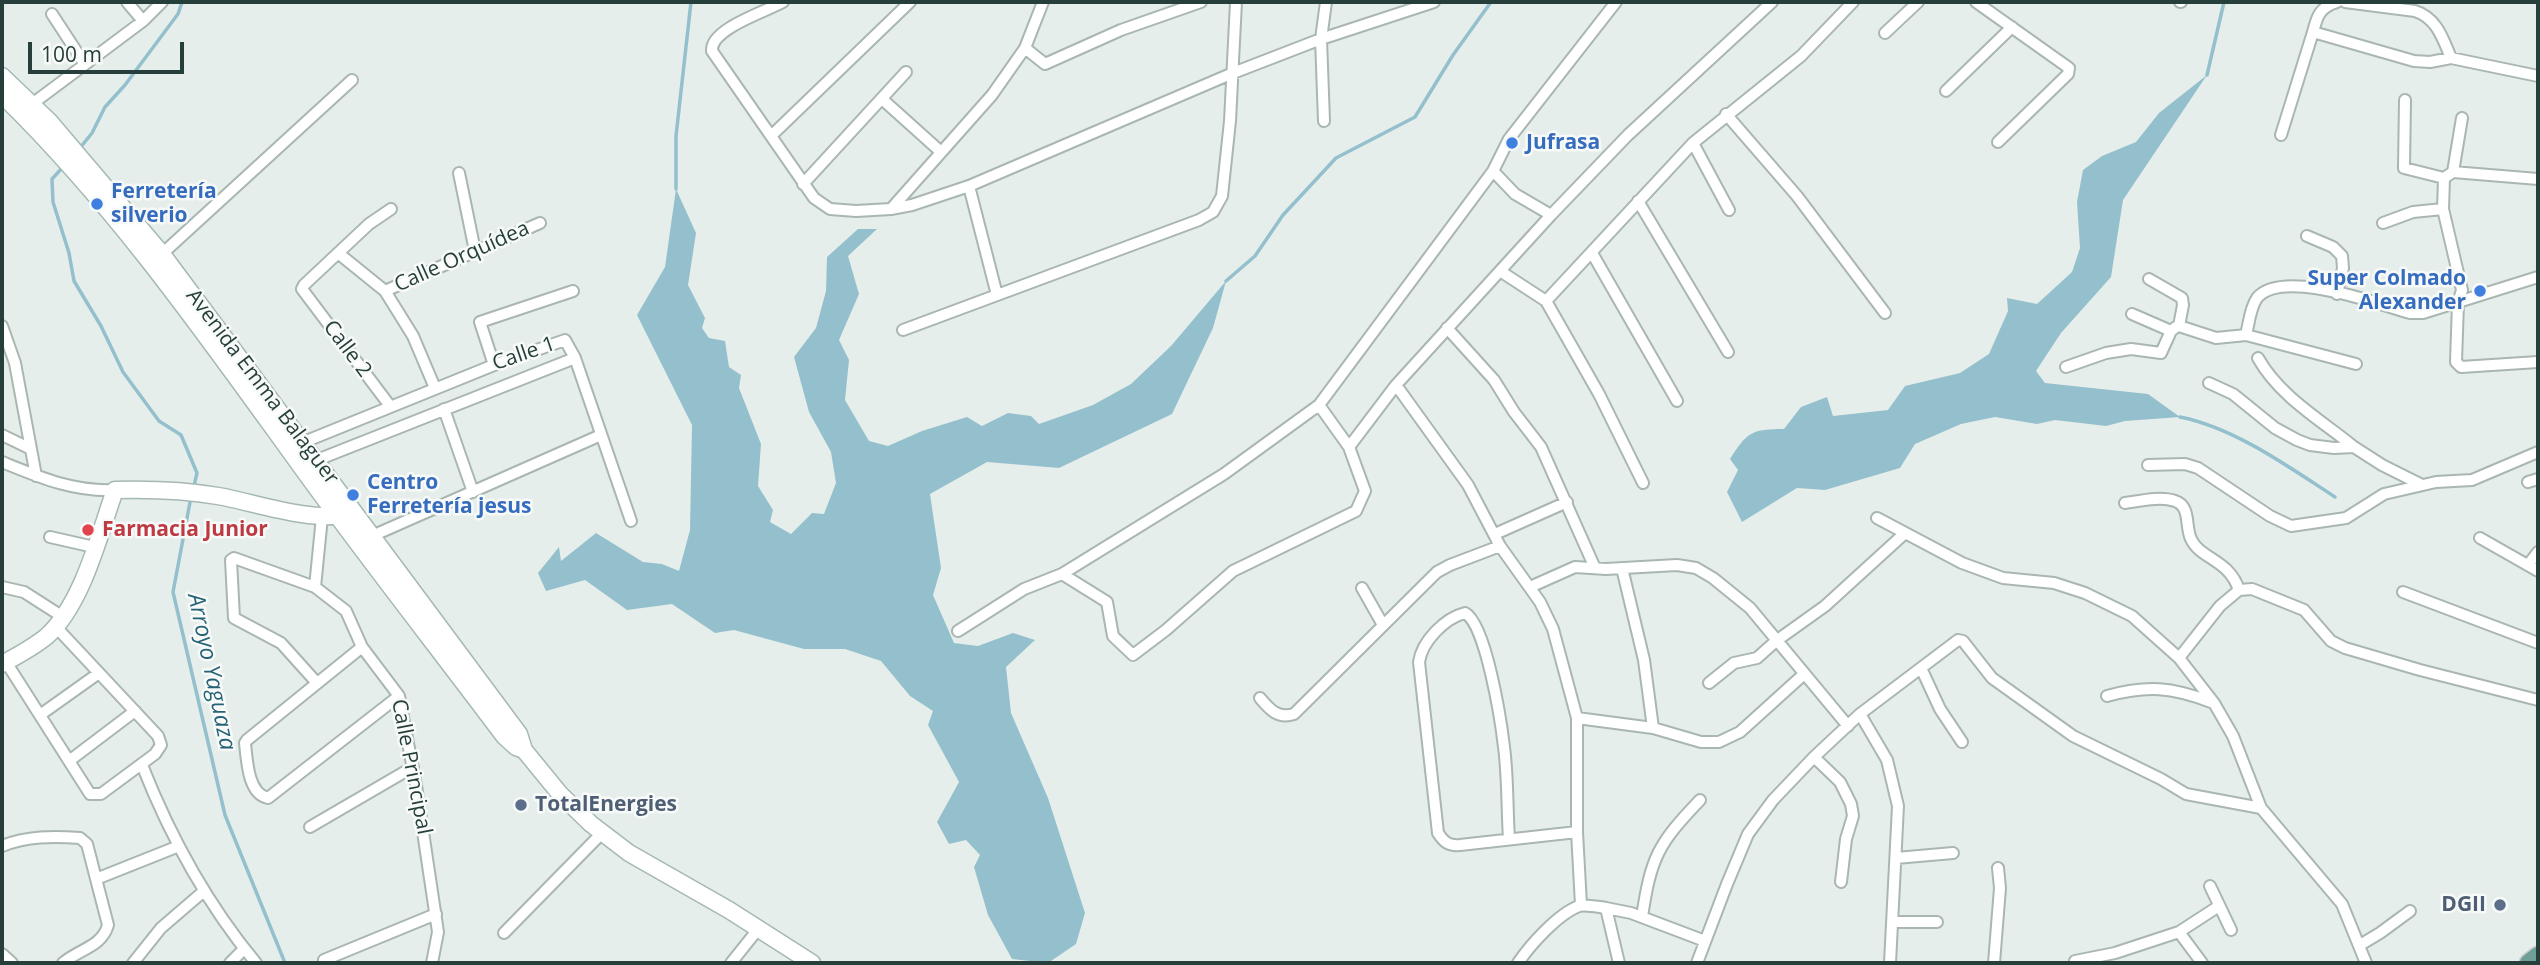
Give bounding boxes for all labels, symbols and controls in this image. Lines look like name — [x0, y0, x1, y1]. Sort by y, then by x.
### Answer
scale bar — [32, 28, 187, 72]
text: 100 m — [41, 40, 102, 68]
place label: Jufrasa — [1526, 130, 1600, 156]
marker: Jufrasa — [1504, 135, 1520, 151]
place label: Ferretería silverio — [111, 179, 217, 229]
marker: Ferretería silverio — [89, 196, 105, 212]
street label: Calle Orquídea — [391, 216, 533, 298]
place label: Super Colmado Alexander — [2308, 266, 2466, 316]
marker: Super Colmado Alexander — [2472, 283, 2488, 299]
street label: Avenida Emma Balaguer — [180, 284, 344, 490]
street label: Calle 2 — [317, 316, 377, 382]
street label: Calle 1 — [489, 332, 559, 376]
place label: Centro Ferretería jesus — [367, 470, 532, 520]
marker: Centro Ferretería jesus — [345, 487, 361, 503]
place label: Farmacia Junior — [102, 517, 268, 543]
marker: Farmacia Junior — [80, 522, 96, 538]
water label: Arroyo Yaguaza — [181, 591, 241, 753]
street label: Calle Principal — [386, 697, 436, 837]
place label: TotalEnergies — [535, 792, 677, 818]
marker: TotalEnergies — [513, 797, 529, 813]
place label: DGII — [2441, 892, 2486, 918]
marker: DGII — [2492, 897, 2508, 913]

